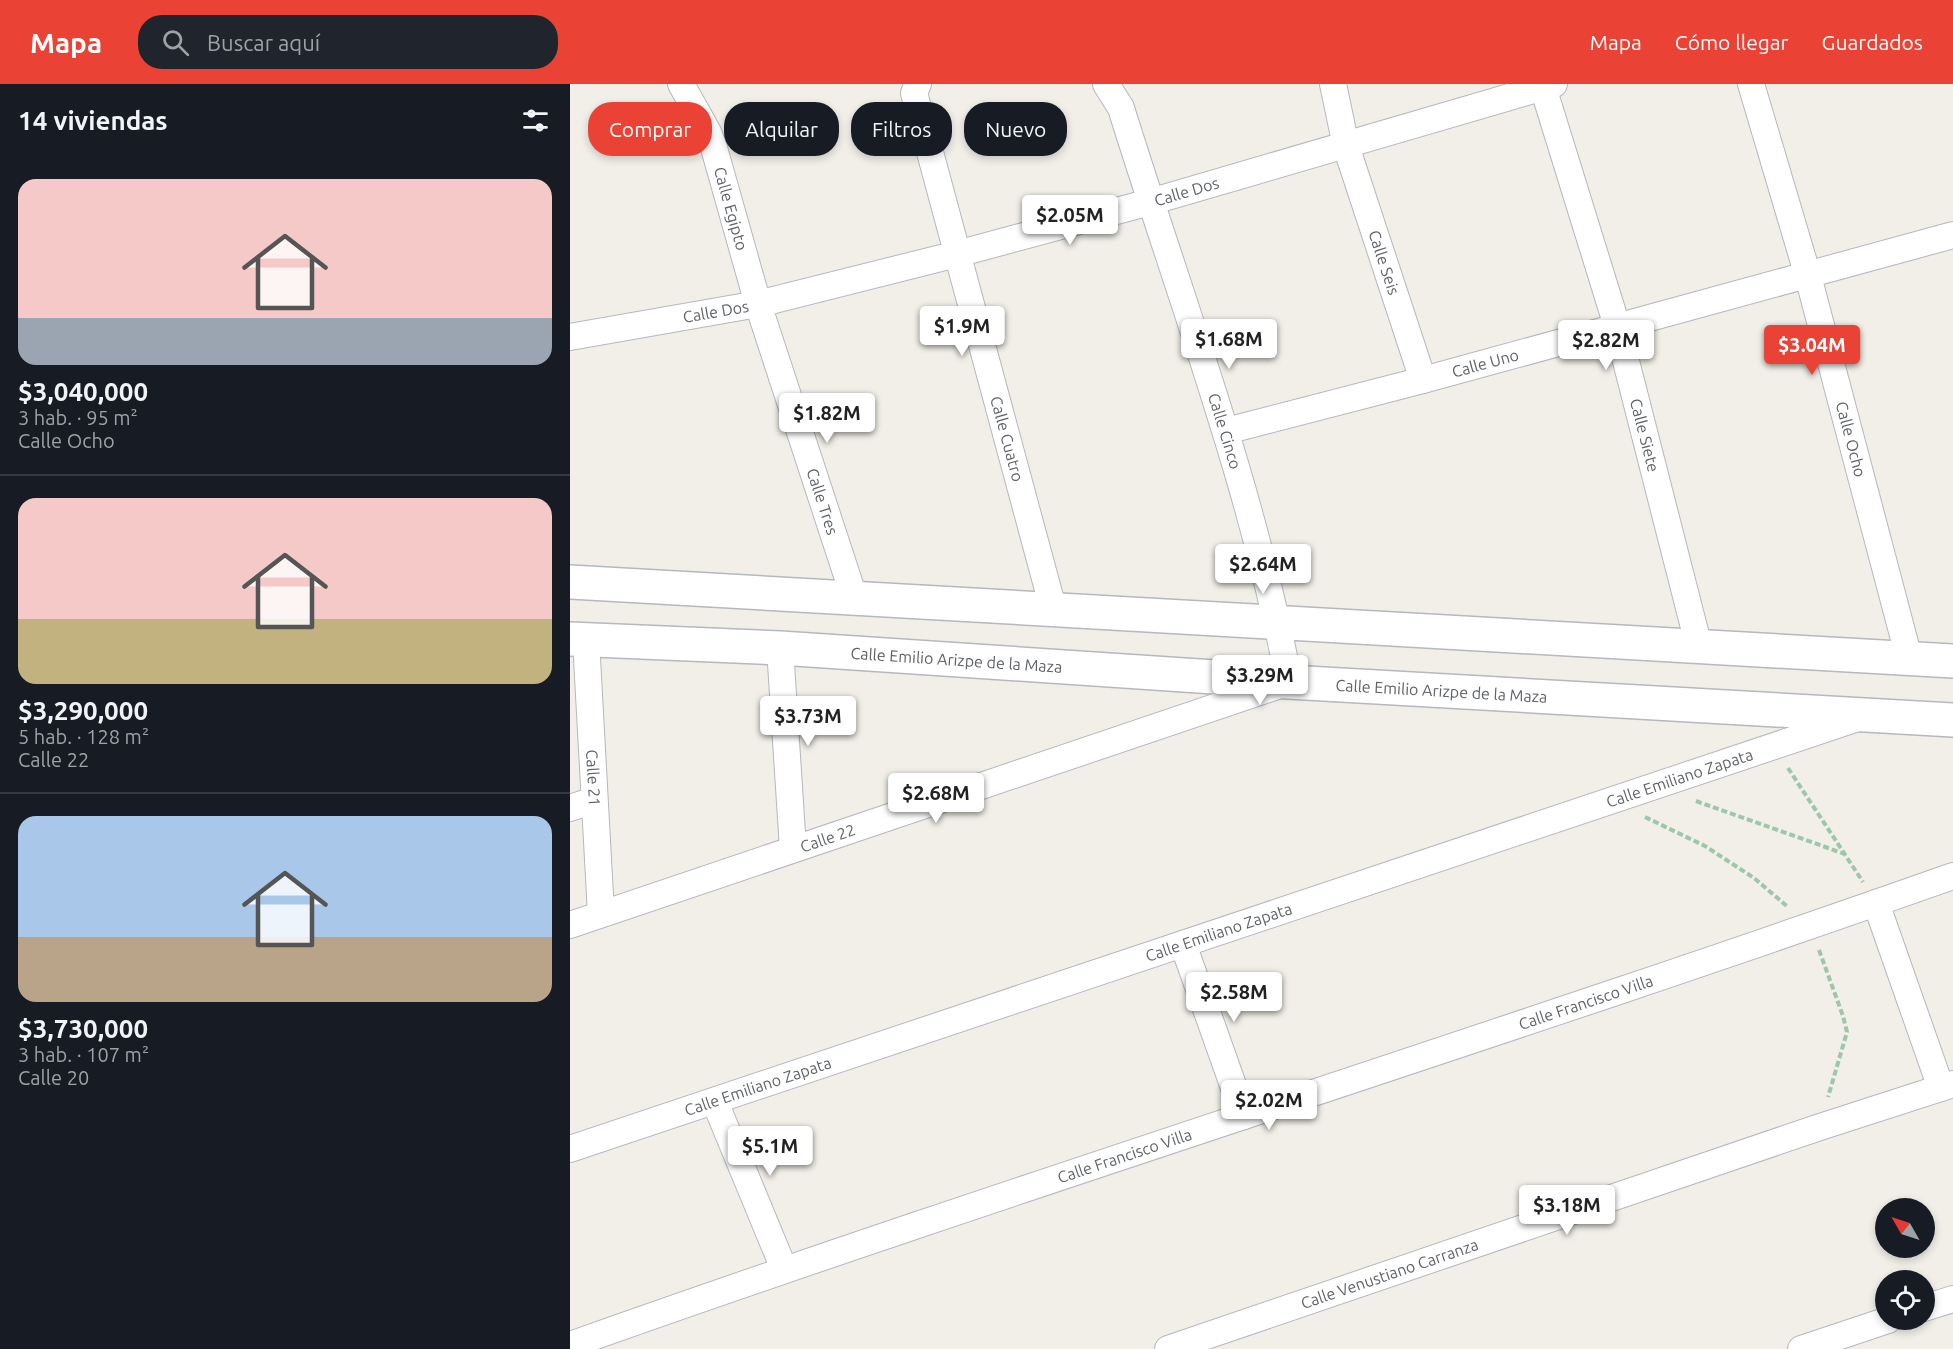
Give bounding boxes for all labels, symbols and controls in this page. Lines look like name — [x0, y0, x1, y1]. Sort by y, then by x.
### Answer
search box — [138, 15, 558, 69]
icon: search — [159, 26, 192, 59]
text: Mapa — [30, 27, 102, 58]
text: Buscar aquí — [207, 30, 320, 55]
text: Mapa — [1590, 30, 1642, 54]
text: Cómo llegar — [1675, 30, 1789, 54]
text: Guardados — [1822, 30, 1923, 54]
chip: Comprar — [588, 102, 712, 156]
chip: Alquilar — [724, 102, 839, 156]
chip: Filtros — [851, 102, 952, 156]
chip: Nuevo — [964, 102, 1067, 156]
icon: filters — [519, 104, 552, 137]
text: 14 viviendas — [18, 106, 168, 135]
street label: Calle Egipto — [711, 165, 751, 252]
street label: Calle Dos — [1152, 173, 1221, 209]
pin: $2.05M — [1021, 195, 1119, 246]
text: $2.05M — [1036, 203, 1104, 226]
icon: home — [231, 218, 339, 326]
street label: Calle Seis — [1365, 228, 1403, 297]
street label: Calle Dos — [681, 297, 750, 326]
pin: $1.9M — [920, 306, 1004, 357]
text: $1.9M — [934, 314, 990, 337]
pin: $1.68M — [1180, 319, 1278, 370]
pin: $2.82M — [1557, 320, 1655, 371]
pin: $3.04M — [1763, 325, 1861, 376]
text: $1.68M — [1195, 327, 1263, 350]
text: $2.82M — [1572, 328, 1640, 351]
text: $3.04M — [1778, 333, 1846, 356]
street label: Calle Uno — [1450, 345, 1521, 381]
text: $3,040,000 — [18, 377, 148, 406]
street label: Calle Cinco — [1205, 391, 1245, 471]
pin: $1.82M — [778, 393, 876, 444]
street label: Calle Cuatro — [987, 394, 1027, 483]
street label: Calle Siete — [1627, 396, 1663, 474]
street label: Calle Ocho — [1833, 399, 1870, 479]
text: $1.82M — [793, 401, 861, 424]
text: 3 hab. · 95 m² — [18, 406, 138, 429]
text: Calle Ocho — [18, 429, 115, 452]
street label: Calle Tres — [803, 466, 842, 537]
icon: home — [231, 537, 339, 645]
pin: $2.64M — [1214, 544, 1312, 595]
text: $2.64M — [1229, 552, 1297, 575]
street label: Calle Emilio Arizpe de la Maza — [850, 644, 1063, 676]
pin: $3.29M — [1211, 655, 1309, 706]
text: $3.29M — [1226, 663, 1294, 686]
street label: Calle Emilio Arizpe de la Maza — [1335, 676, 1548, 706]
text: $3,290,000 — [18, 696, 148, 725]
pin: $3.73M — [759, 696, 857, 747]
text: $3.73M — [774, 704, 842, 727]
text: 5 hab. · 128 m² — [18, 725, 149, 748]
street label: Calle Emiliano Zapata — [1604, 745, 1755, 811]
text: Calle 22 — [18, 748, 89, 771]
street label: Calle 21 — [583, 749, 604, 807]
pin: $2.68M — [887, 773, 985, 824]
text: $2.68M — [902, 781, 970, 804]
street label: Calle 22 — [798, 820, 858, 856]
icon: home — [231, 855, 339, 963]
street label: Calle Emiliano Zapata — [1143, 899, 1294, 965]
street label: Calle Francisco Villa — [1516, 971, 1655, 1033]
pin: $2.58M — [1185, 972, 1283, 1023]
text: $2.58M — [1200, 980, 1268, 1003]
text: $3,730,000 — [18, 1014, 148, 1043]
text: 3 hab. · 107 m² — [18, 1043, 149, 1066]
street label: Calle Emiliano Zapata — [682, 1053, 833, 1119]
text: Calle 20 — [18, 1066, 89, 1089]
pin: $2.02M — [1220, 1080, 1318, 1131]
text: $2.02M — [1235, 1088, 1303, 1111]
street label: Calle Francisco Villa — [1055, 1125, 1194, 1186]
pin: $5.1M — [728, 1126, 812, 1177]
text: $5.1M — [742, 1134, 798, 1157]
pin: $3.18M — [1518, 1185, 1616, 1236]
text: $3.18M — [1533, 1193, 1601, 1216]
north arrow — [1875, 1198, 1935, 1258]
map controls — [1875, 1198, 1935, 1330]
street label: Calle Venustiano Carranza — [1298, 1235, 1481, 1312]
button: locate — [1875, 1270, 1935, 1330]

